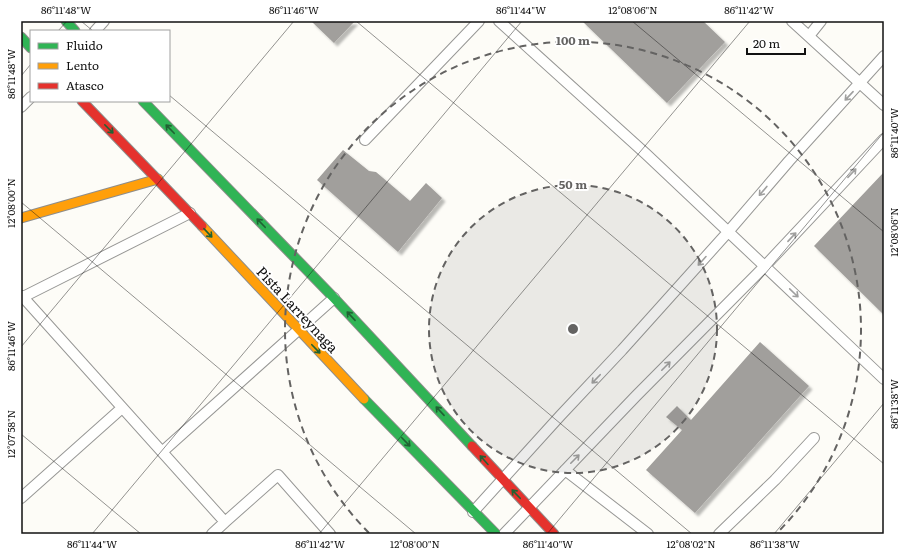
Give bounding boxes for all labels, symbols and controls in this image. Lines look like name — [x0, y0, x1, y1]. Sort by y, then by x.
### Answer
text: 86°11'48"W — [41, 2, 91, 17]
text: 86°11'46"W — [269, 2, 319, 17]
text: 86°11'44"W — [496, 2, 546, 17]
text: 12°08'06"N — [608, 2, 658, 17]
text: 86°11'42"W — [724, 2, 774, 17]
legend — [30, 30, 170, 102]
scale bar — [747, 30, 805, 56]
text: 100 m — [556, 31, 590, 49]
text: 20 m — [753, 34, 780, 52]
text: Fluido — [66, 36, 103, 54]
text: 86°11'48"W — [3, 49, 18, 99]
text: Lento — [66, 56, 99, 74]
text: Atasco — [66, 76, 104, 94]
one-way arrow — [844, 91, 854, 101]
text: 86°11'40"W — [886, 108, 901, 158]
one-way arrow — [104, 124, 114, 134]
one-way arrow — [165, 124, 175, 134]
one-way arrow — [847, 168, 857, 178]
text: 50 m — [559, 175, 587, 193]
text: 12°08'00"N — [3, 178, 18, 228]
one-way arrow — [759, 185, 768, 196]
text: 12°08'06"N — [886, 207, 901, 257]
one-way arrow — [256, 218, 266, 228]
one-way arrow — [204, 228, 213, 238]
one-way arrow — [787, 232, 797, 242]
one-way arrow — [698, 256, 707, 266]
street label: Pista Larreynaga — [253, 261, 344, 357]
one-way arrow — [789, 288, 799, 297]
one-way arrow — [346, 311, 356, 321]
text: 86°11'46"W — [3, 321, 18, 371]
centre of rings — [566, 322, 580, 336]
one-way arrow — [311, 344, 320, 354]
one-way arrow — [661, 361, 671, 371]
one-way arrow — [591, 373, 600, 384]
text: 86°11'38"W — [886, 379, 901, 429]
one-way arrow — [435, 406, 445, 416]
text: 12°07'58"N — [3, 410, 18, 458]
one-way arrow — [401, 437, 411, 447]
one-way arrow — [480, 454, 489, 465]
one-way arrow — [570, 454, 580, 464]
one-way arrow — [511, 489, 521, 499]
text: 86°11'44"W — [67, 536, 117, 551]
text: 86°11'42"W — [295, 536, 345, 551]
text: 12°08'00"N — [390, 536, 440, 551]
text: 86°11'40"W — [523, 536, 573, 551]
text: 12°08'02"N — [666, 536, 716, 551]
text: 86°11'38"W — [750, 536, 800, 551]

